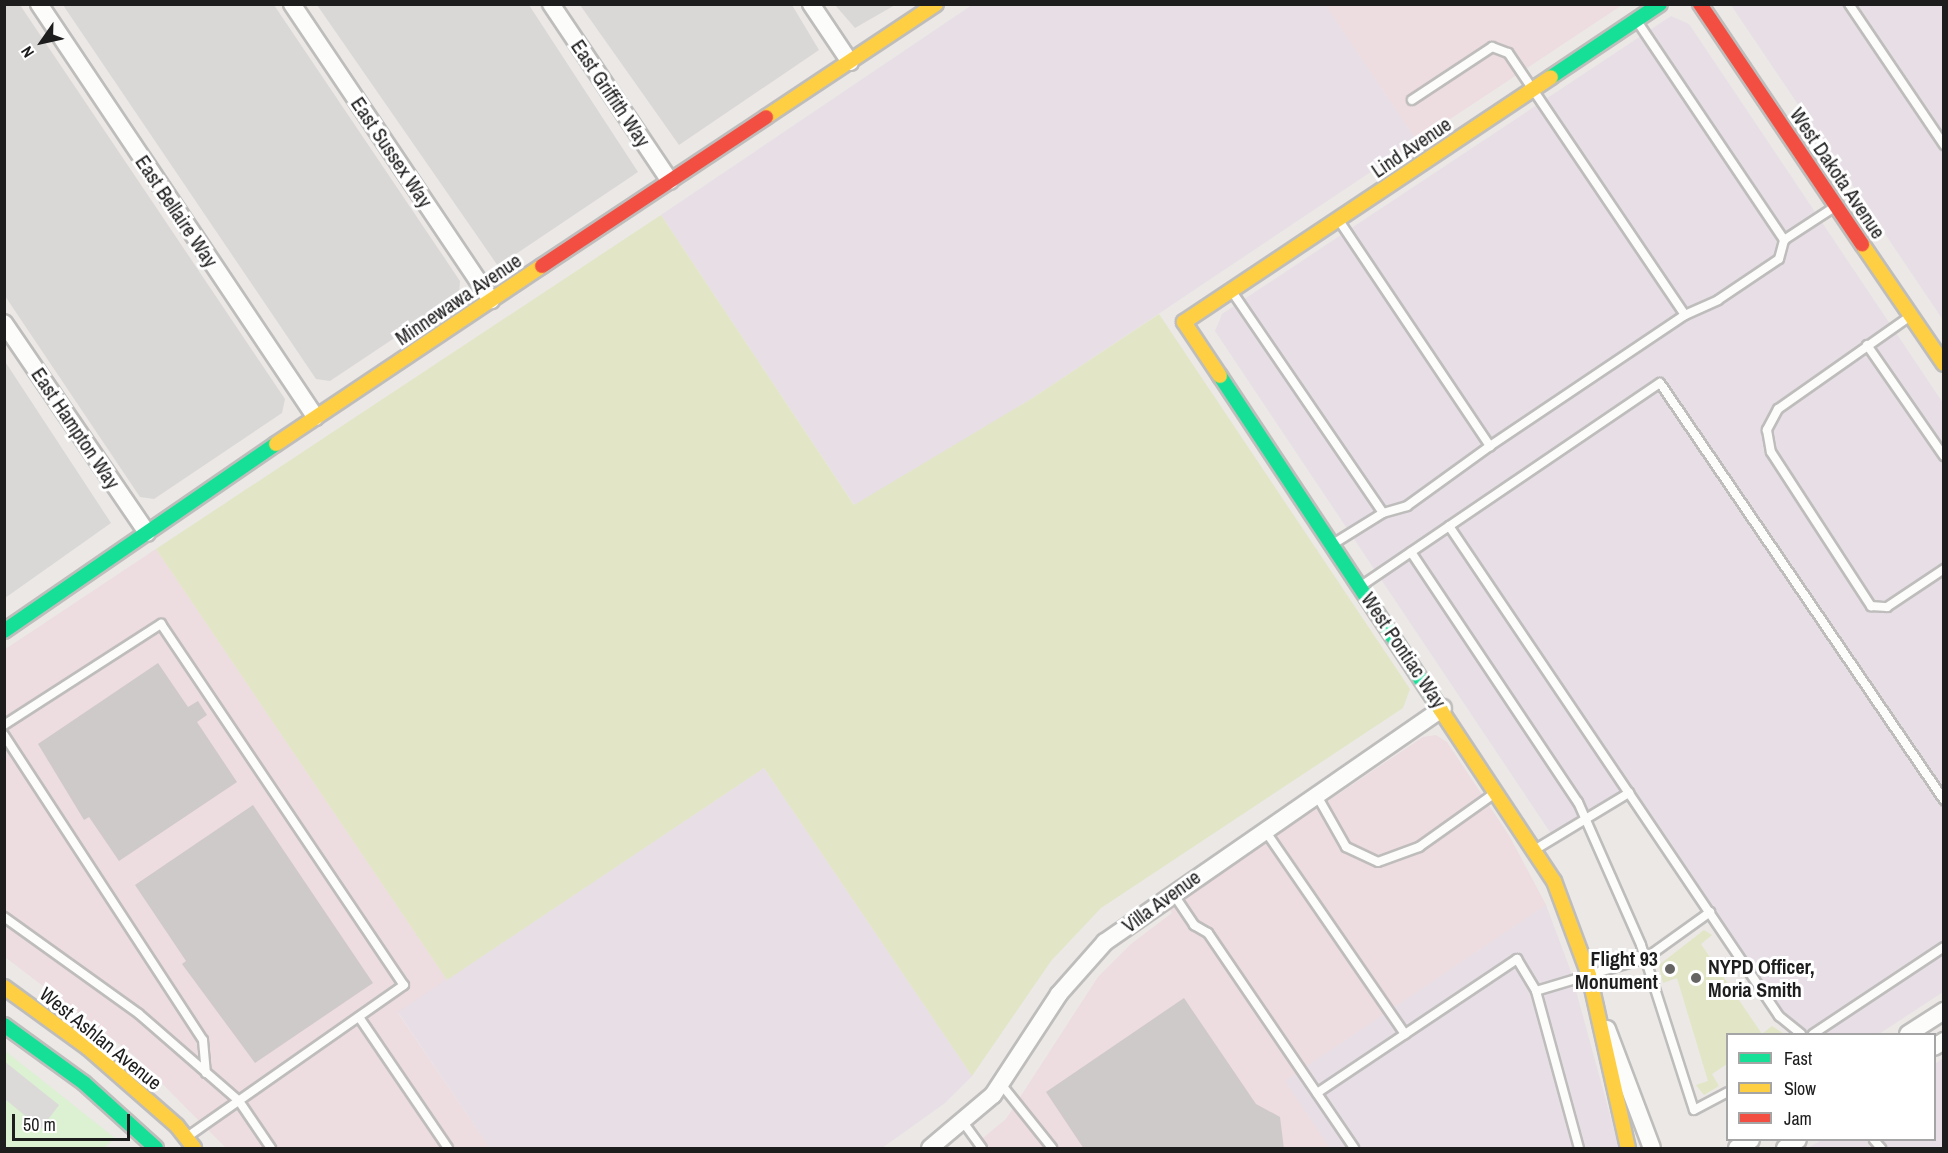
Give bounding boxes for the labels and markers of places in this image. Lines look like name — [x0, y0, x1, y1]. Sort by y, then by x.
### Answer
place label: Flight 93 Monument — [1575, 946, 1658, 993]
place label: NYPD Officer, Moria Smith — [1708, 954, 1815, 1001]
marker: Flight 93 Monument — [1663, 962, 1677, 976]
marker: NYPD Officer, Moria Smith — [1689, 971, 1703, 985]

